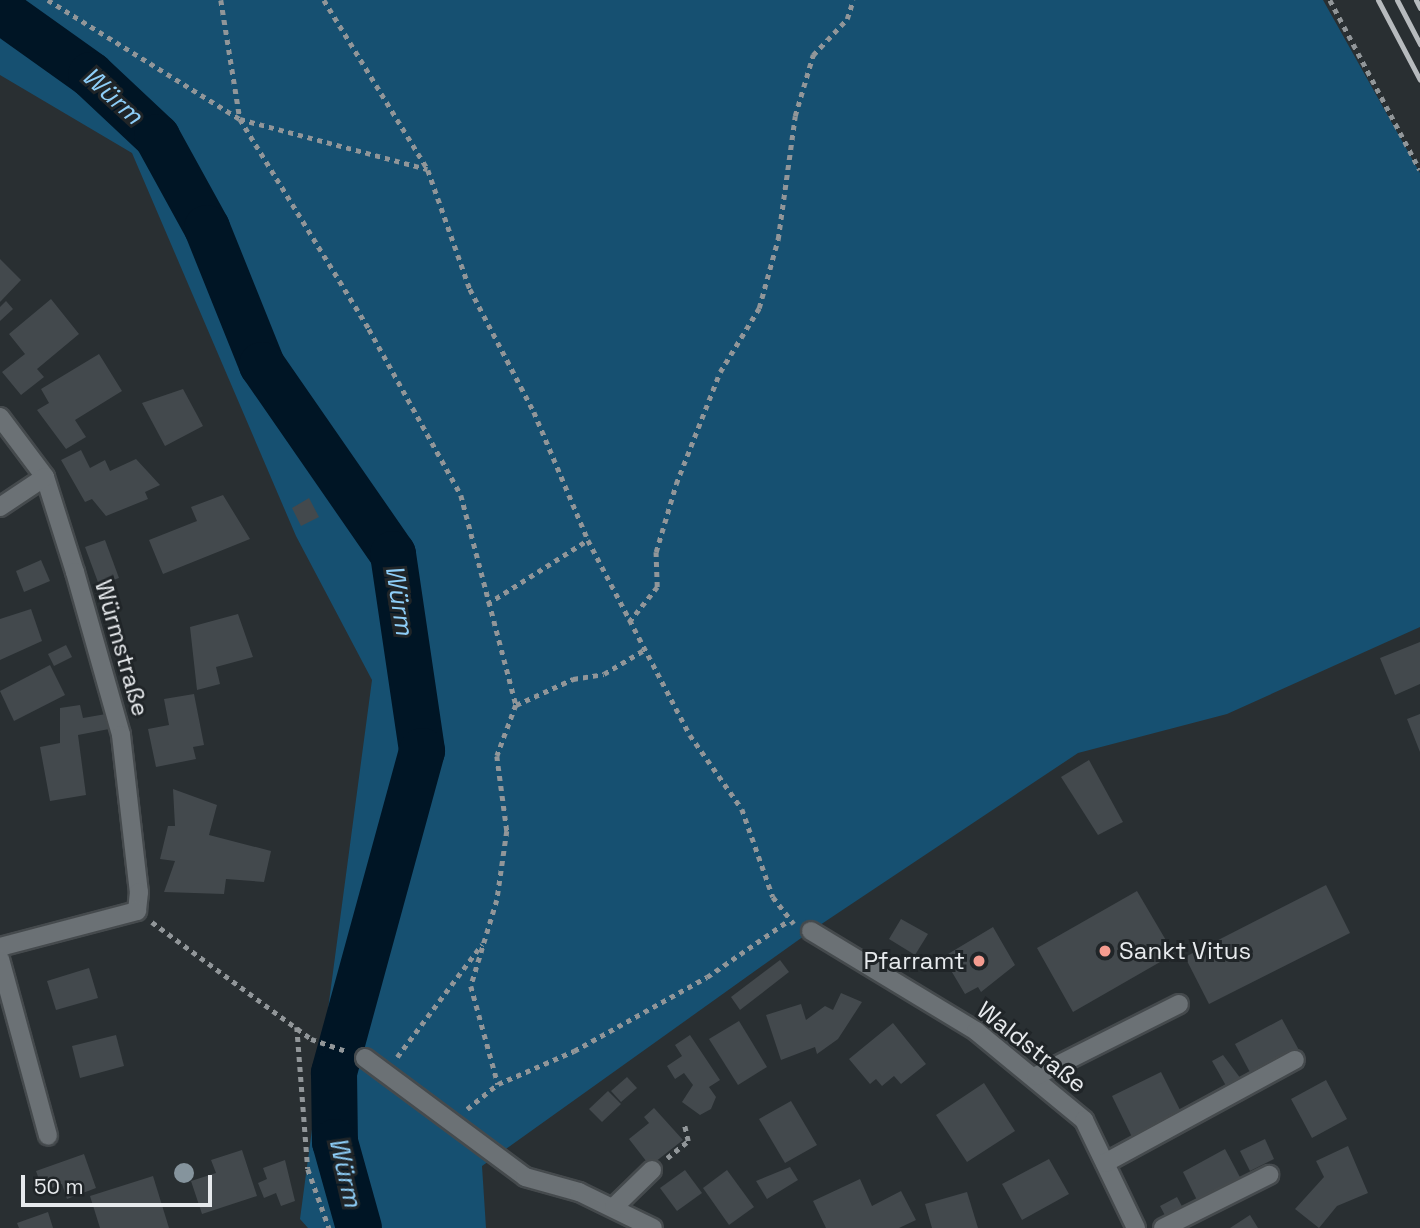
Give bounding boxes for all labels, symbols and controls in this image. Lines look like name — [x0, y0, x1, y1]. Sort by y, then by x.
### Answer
water label: Würm — [75, 61, 149, 131]
water label: Würm — [378, 563, 420, 637]
street label: Würmstraße — [89, 577, 155, 719]
place label: Sankt Vitus — [1119, 937, 1251, 965]
marker: Sankt Vitus — [1097, 943, 1113, 959]
place label: Pfarramt — [864, 947, 965, 975]
marker: Pfarramt — [971, 953, 987, 969]
street label: Waldstraße — [972, 995, 1092, 1099]
water label: Würm — [322, 1134, 368, 1210]
scale bar — [24, 1162, 215, 1206]
text: 50 m — [34, 1173, 84, 1200]

